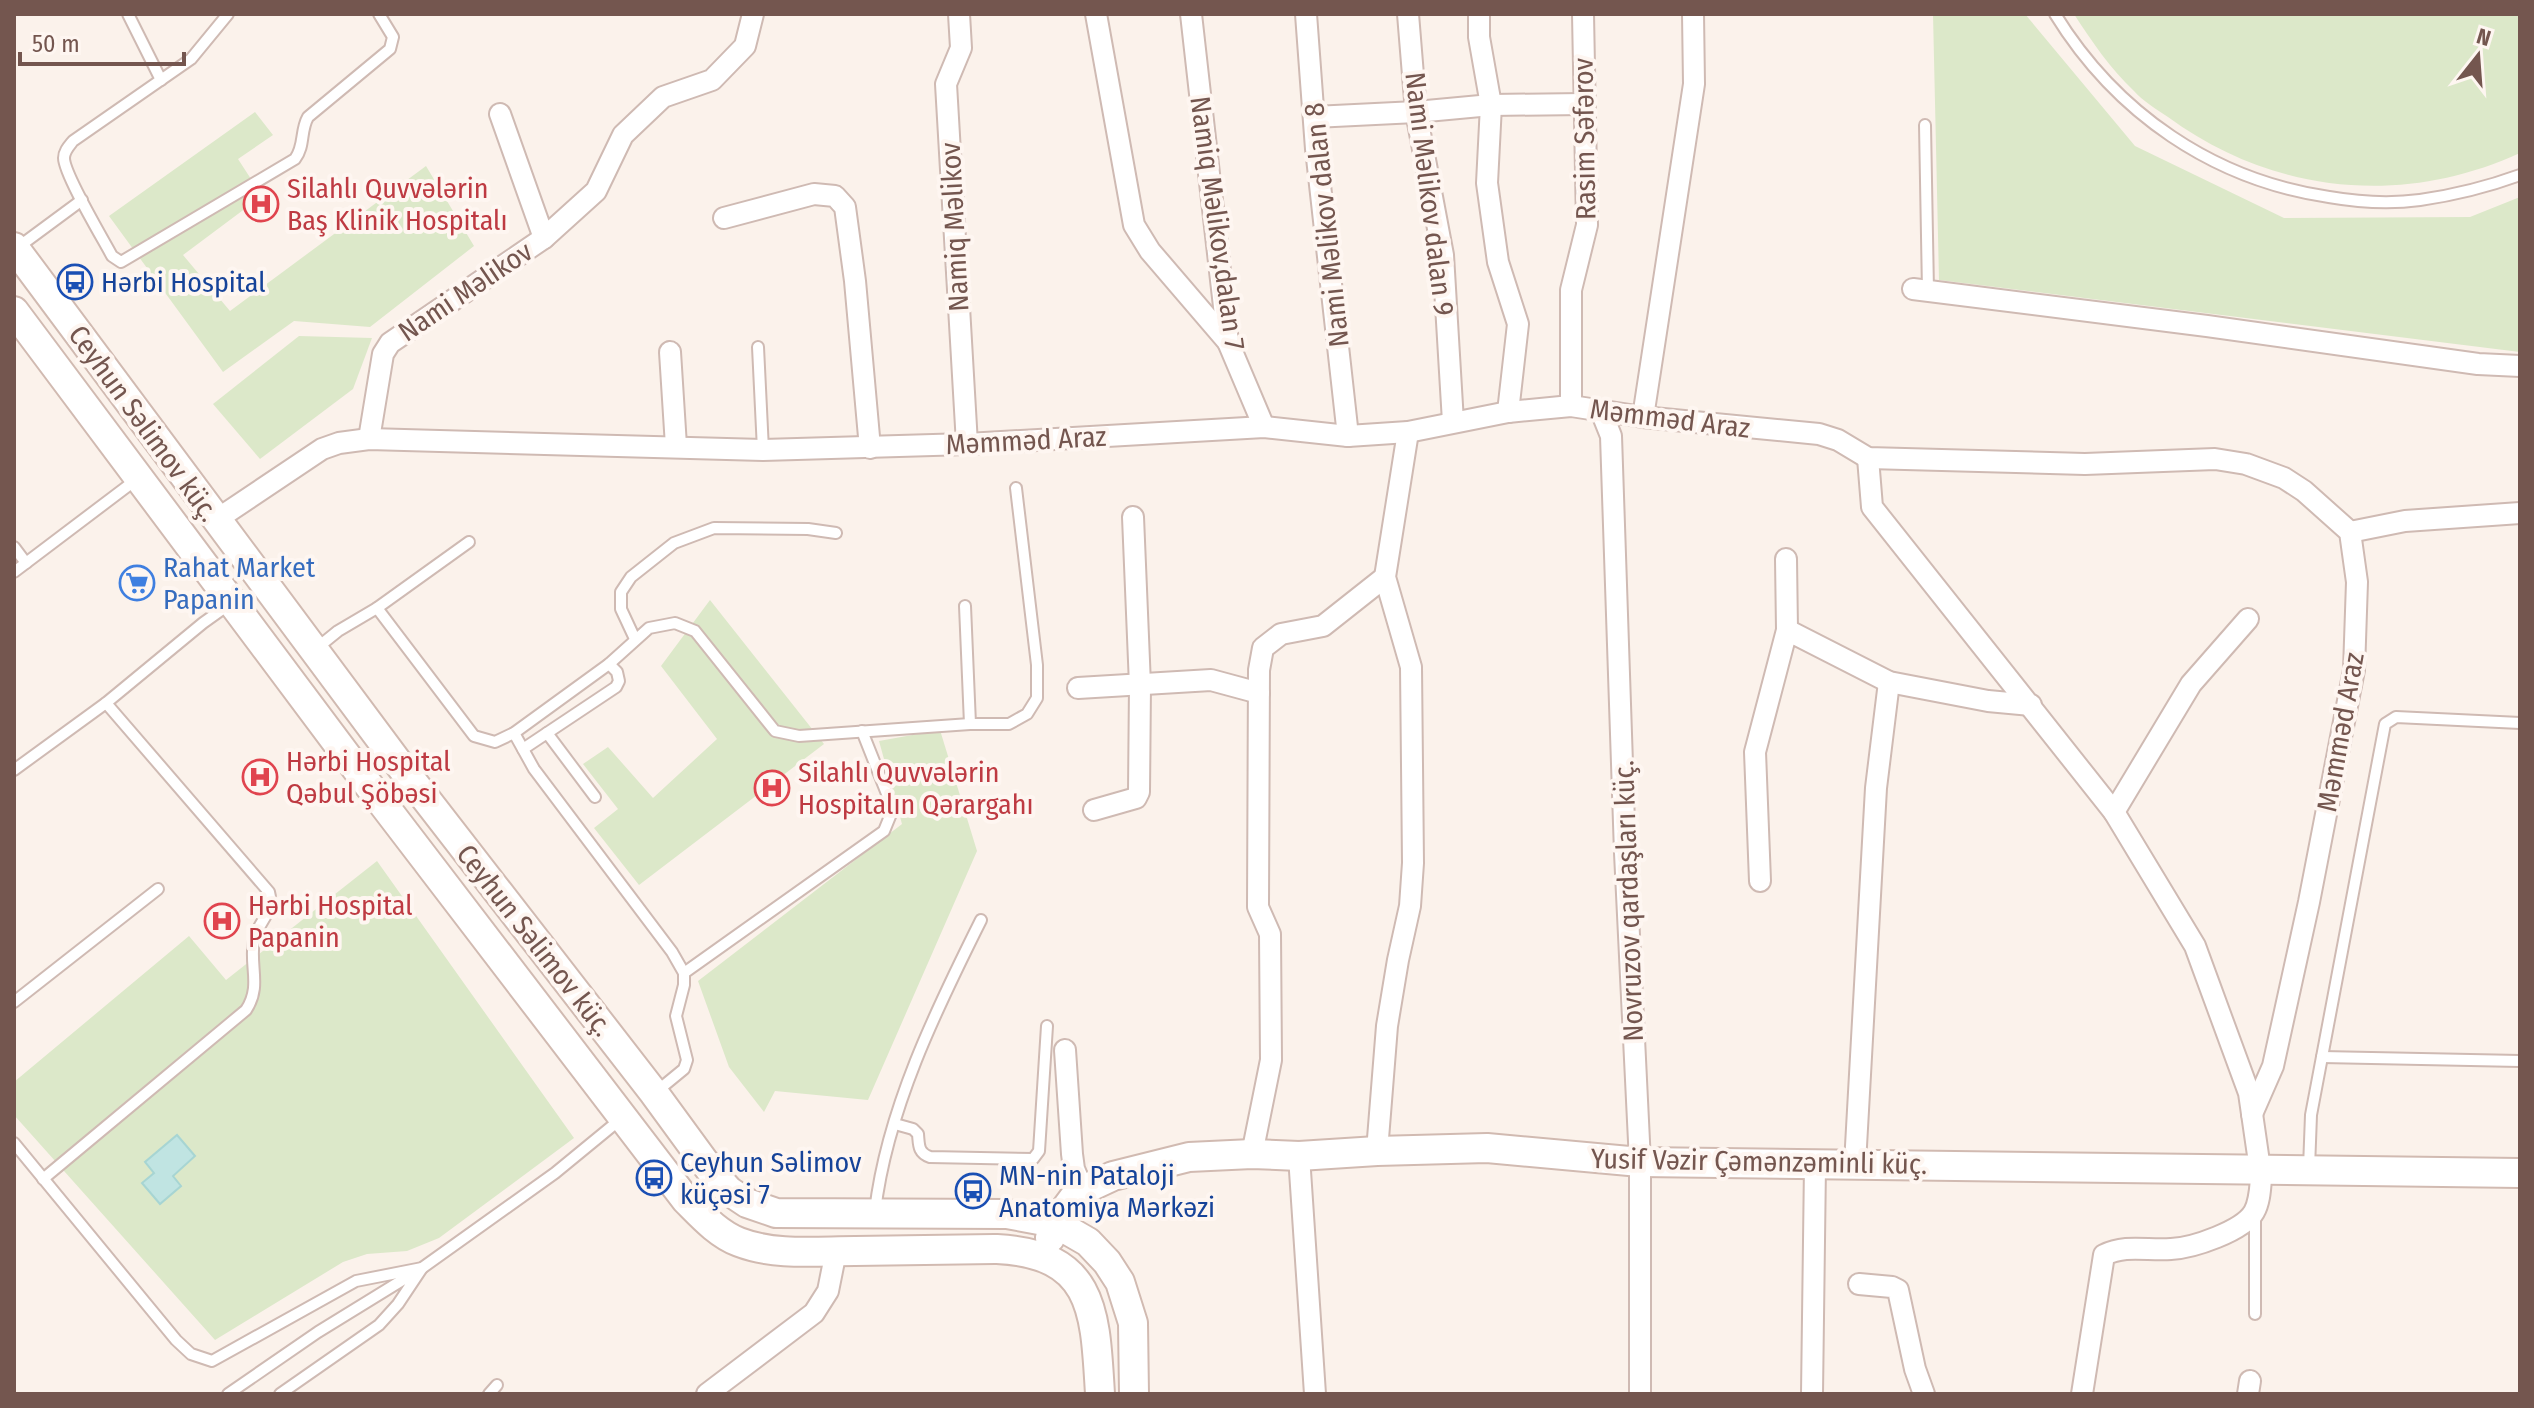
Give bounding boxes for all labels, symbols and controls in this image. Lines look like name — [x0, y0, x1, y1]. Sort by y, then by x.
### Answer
scale bar — [20, 16, 184, 66]
north arrow — [2438, 16, 2518, 96]
text: N — [2473, 23, 2494, 52]
text: 50 m — [32, 30, 80, 58]
street label: Rasim Səfərov — [1567, 57, 1602, 220]
street label: Nami Məlikov dalan 9 — [1398, 70, 1461, 318]
street label: Namiq Məlikov,dalan 7 — [1183, 94, 1252, 352]
street label: Nami Məlikov dalan 8 — [1297, 101, 1356, 349]
street label: Namiq Məlikov — [934, 141, 975, 312]
place label: Silahlı Quvvələrin Baş Klinik Hospitalı — [287, 172, 508, 237]
hospital icon: Silahlı Quvvələrin Baş Klinik Hospitalı — [242, 185, 280, 223]
street label: Nami Məlikov — [392, 234, 539, 348]
bus stop icon: Hərbi Hospital — [56, 263, 94, 301]
place label: Hərbi Hospital — [101, 266, 266, 299]
street label: Ceyhun Səlimov küç. — [62, 319, 226, 528]
street label: Məmməd Araz — [1588, 392, 1752, 445]
street label: Məmməd Araz — [945, 420, 1107, 461]
place label: Rahat Market Papanin — [163, 551, 316, 616]
supermarket icon: Rahat Market Papanin — [118, 564, 156, 602]
street label: Məmməd Araz — [2310, 650, 2371, 814]
place label: Hərbi Hospital Qəbul Şöbəsi — [286, 745, 451, 810]
place label: Silahlı Quvvələrin Hospitalın Qərargahı — [798, 756, 1034, 821]
hospital icon: Hərbi Hospital Qəbul Şöbəsi — [241, 758, 279, 796]
street label: Novruzov qardaşları küç. — [1607, 760, 1650, 1042]
hospital icon: Silahlı Quvvələrin Hospitalın Qərargahı — [753, 769, 791, 807]
street label: Ceyhun Səlimov küç. — [450, 838, 620, 1043]
place label: Hərbi Hospital Papanin — [248, 889, 413, 954]
hospital icon: Hərbi Hospital Papanin — [203, 902, 241, 940]
street label: Yusif Vəzir Çəmənzəminli küç. — [1591, 1142, 1927, 1181]
place label: Ceyhun Səlimov küçəsi 7 — [680, 1146, 862, 1211]
bus stop icon: Ceyhun Səlimov küçəsi 7 — [635, 1159, 673, 1197]
place label: MN-nin Pataloji Anatomiya Mərkəzi — [999, 1159, 1215, 1224]
bus stop icon: MN-nin Pataloji Anatomiya Mərkəzi — [954, 1172, 992, 1210]

